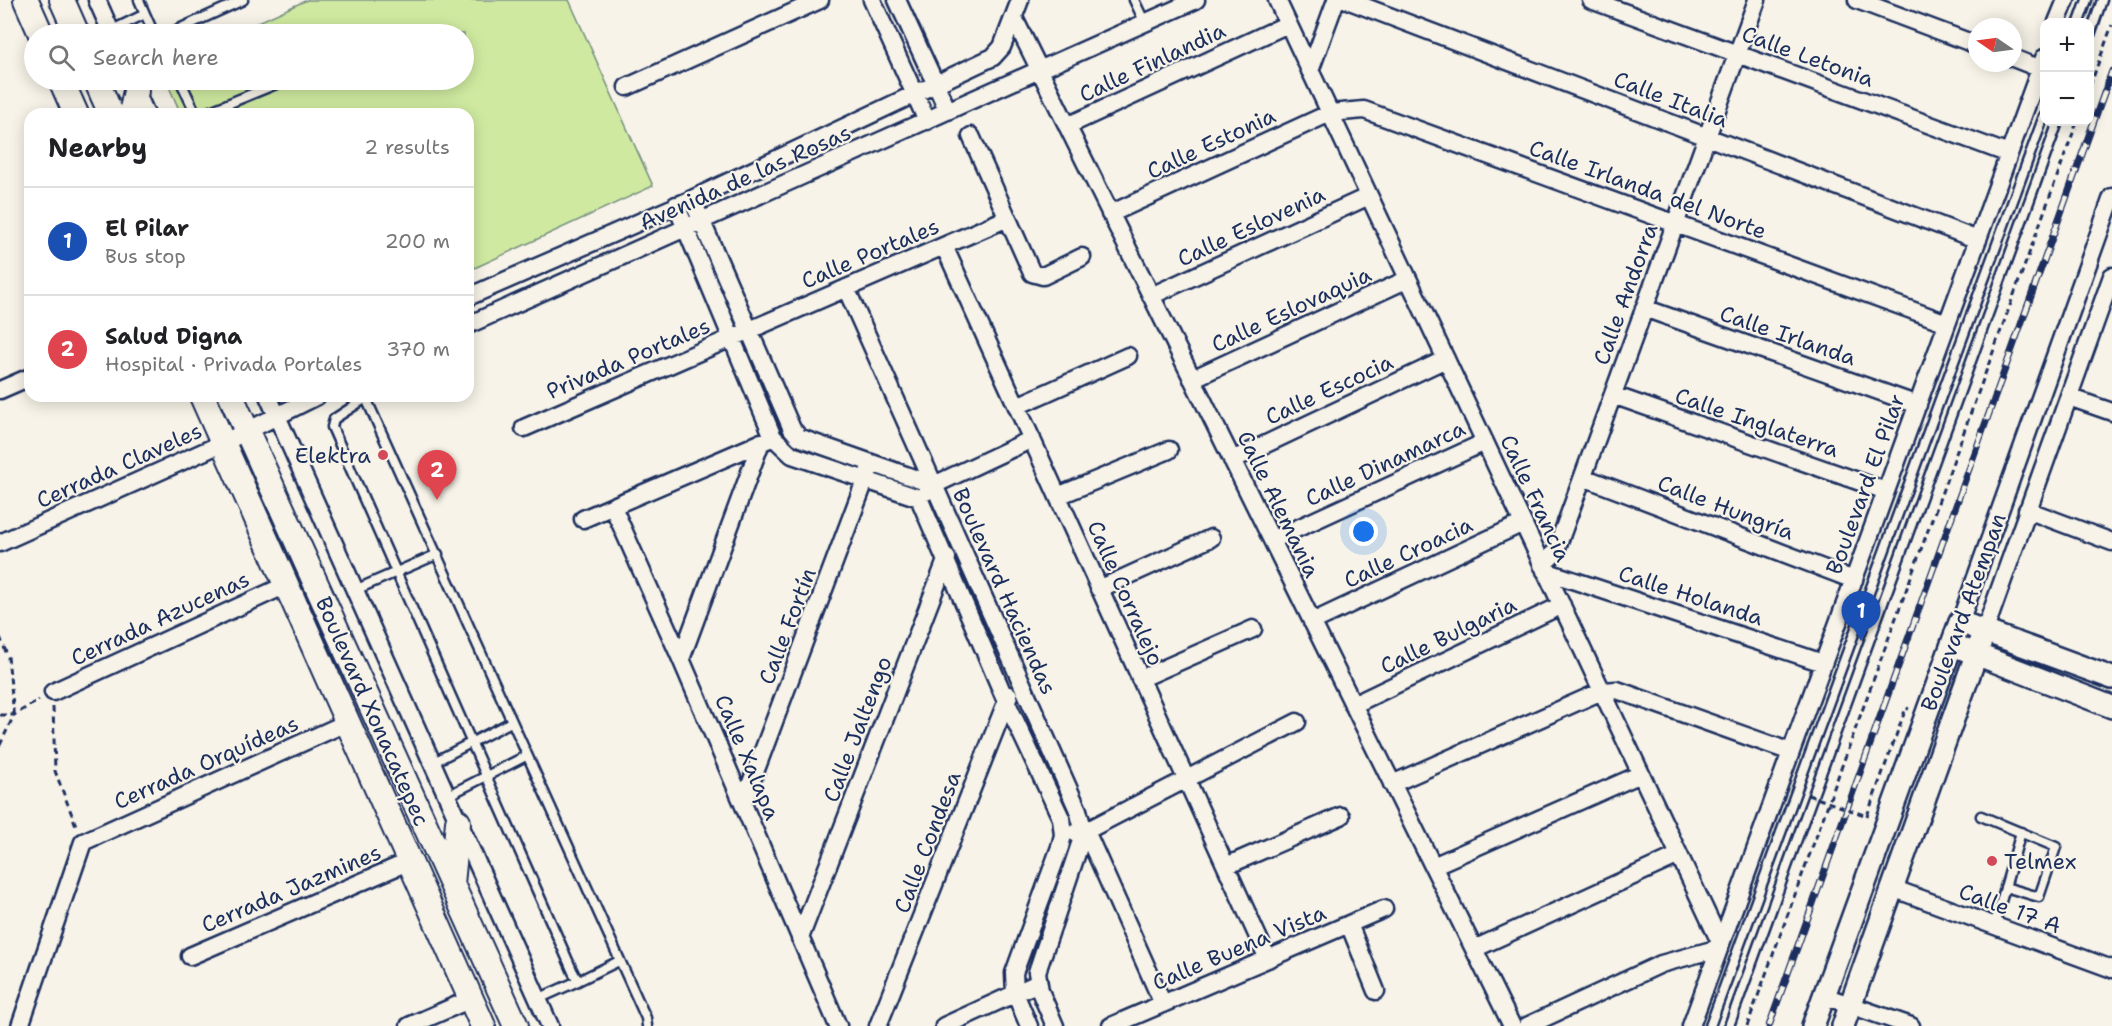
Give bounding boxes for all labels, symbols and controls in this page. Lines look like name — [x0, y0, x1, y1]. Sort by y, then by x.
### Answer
street label: Calle Finlandia — [1074, 16, 1230, 109]
north arrow — [1968, 18, 2022, 72]
map controls — [2040, 18, 2094, 126]
button: + — [2040, 18, 2094, 72]
street label: Calle Letonia — [1738, 19, 1878, 94]
search box — [24, 24, 474, 90]
icon: search — [45, 41, 78, 74]
text: Search here — [93, 43, 219, 72]
street label: Calle Italia — [1610, 64, 1732, 135]
button: − — [2040, 72, 2094, 126]
street label: Calle Estonia — [1142, 101, 1280, 186]
street label: Avenida de las Rosas — [635, 118, 856, 237]
text: Nearby — [48, 130, 147, 165]
street label: Calle Irlanda del Norte — [1525, 133, 1771, 246]
text: 2 results — [364, 134, 450, 160]
street label: Calle Eslovenia — [1173, 179, 1330, 273]
street label: Calle Portales — [797, 211, 943, 295]
text: El Pilar — [105, 214, 189, 243]
street label: Calle Andorra — [1586, 219, 1665, 369]
text: 1 — [63, 228, 72, 254]
text: 200 m — [385, 228, 450, 254]
text: Bus stop — [105, 243, 186, 269]
street label: Calle Eslovaquia — [1207, 260, 1376, 359]
street label: Calle Irlanda — [1716, 299, 1860, 372]
street label: Privada Portales — [542, 311, 714, 406]
text: Salud Digna — [105, 322, 242, 351]
text: 2 — [61, 336, 75, 362]
text: 370 m — [386, 336, 450, 362]
street label: Calle Escocia — [1261, 347, 1398, 432]
text: Hospital · Privada Portales — [105, 351, 362, 377]
street label: Calle Inglaterra — [1671, 381, 1843, 464]
street label: Boulevard El Pilar — [1819, 390, 1912, 578]
street label: Calle Dinamarca — [1301, 414, 1470, 513]
street label: Cerrada Claveles — [32, 416, 207, 515]
street label: Calle Alemania — [1230, 426, 1327, 583]
street label: Calle Francia — [1493, 430, 1578, 567]
place label: Elektra — [295, 441, 371, 470]
marker: Elektra — [376, 448, 390, 462]
pin: 2 — [418, 450, 456, 500]
street label: Calle Hungría — [1653, 468, 1799, 547]
street label: Boulevard Haciendas — [946, 483, 1063, 699]
street label: Boulevard Atempan — [1914, 509, 2013, 715]
street label: Calle Croacia — [1339, 510, 1477, 595]
street label: Calle Corralejo — [1081, 516, 1170, 670]
your location — [1349, 517, 1378, 546]
street label: Calle Holanda — [1615, 558, 1767, 633]
street label: Cerrada Azucenas — [66, 564, 254, 673]
street label: Calle Fortín — [752, 564, 823, 689]
street label: Calle Bulgaria — [1375, 590, 1521, 681]
street label: Boulevard Xonacatepec — [309, 592, 436, 830]
pin: 1 — [1842, 592, 1880, 641]
street label: Calle Jaltengo — [816, 652, 899, 806]
street label: Calle Xalapa — [708, 690, 787, 825]
street label: Cerrada Orquídeas — [109, 709, 303, 816]
street label: Calle Condesa — [887, 767, 968, 917]
street label: Cerrada Jazmines — [197, 837, 386, 939]
place label: Telmex — [2004, 847, 2077, 876]
marker: Telmex — [1985, 854, 1999, 868]
street label: Calle 17 A — [1955, 877, 2065, 940]
street label: Calle Buena Vista — [1148, 898, 1331, 997]

